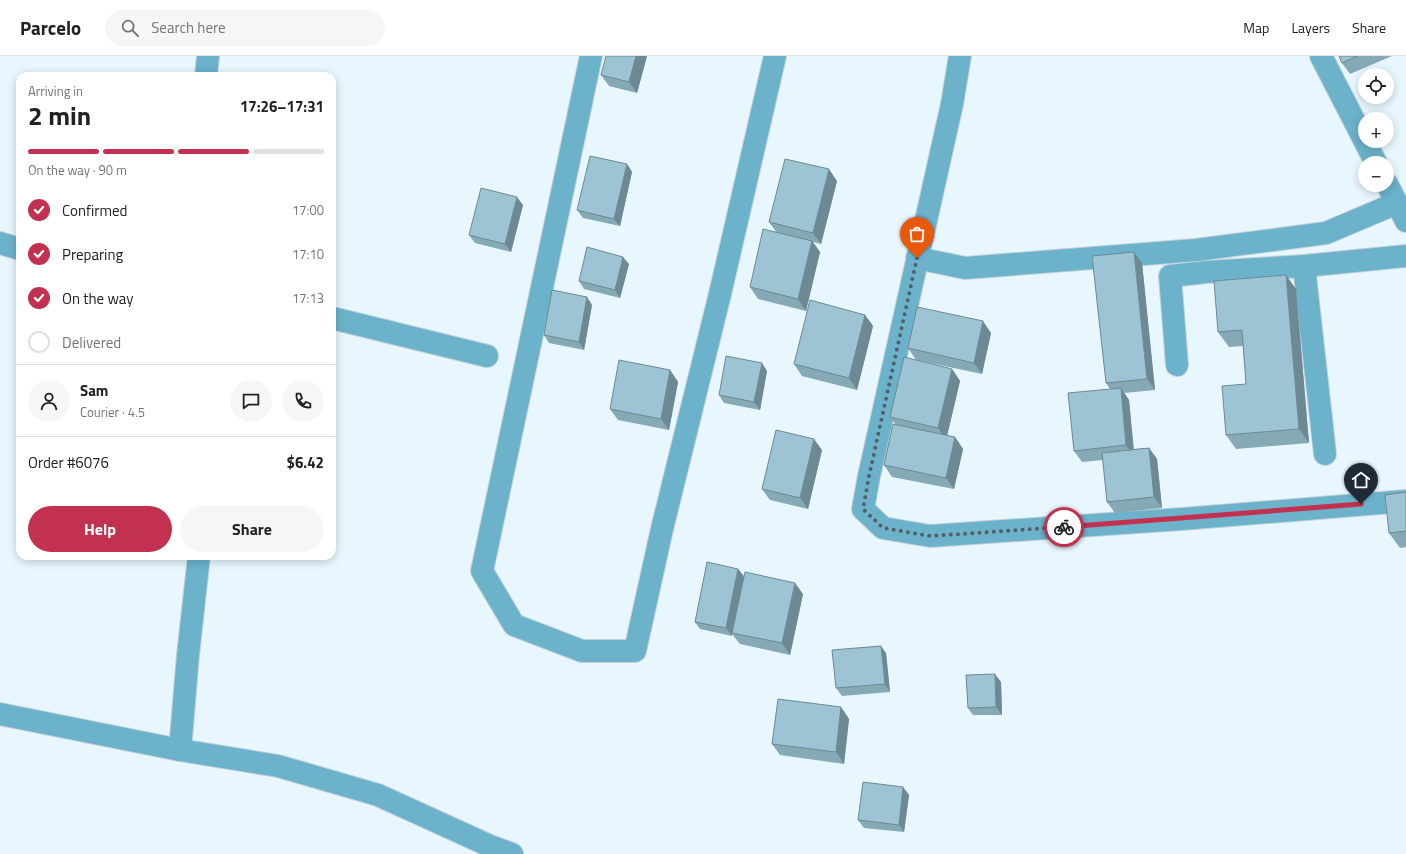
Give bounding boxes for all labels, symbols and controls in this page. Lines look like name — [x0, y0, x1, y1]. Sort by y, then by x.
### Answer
search box — [105, 10, 385, 46]
text: Parcelo — [20, 13, 81, 42]
text: Search here — [151, 16, 226, 39]
icon: search — [119, 17, 141, 39]
text: Map — [1243, 17, 1269, 38]
text: Layers — [1291, 17, 1330, 38]
text: Share — [1352, 17, 1386, 38]
map controls — [1358, 68, 1394, 192]
button: locate — [1358, 68, 1394, 104]
text: Arriving in — [28, 81, 83, 101]
text: 17:26–17:31 — [240, 95, 324, 118]
text: 2 min — [28, 96, 91, 135]
button: + — [1358, 112, 1394, 148]
button: − — [1358, 156, 1394, 192]
text: On the way · 90 m — [28, 160, 127, 180]
icon: check — [28, 199, 50, 221]
text: Confirmed — [62, 199, 127, 222]
text: 17:00 — [292, 200, 324, 220]
pin — [900, 217, 934, 258]
icon: bag — [906, 223, 928, 245]
icon: check — [28, 243, 50, 265]
text: Preparing — [62, 243, 123, 266]
text: 17:10 — [292, 244, 324, 264]
icon: check — [28, 287, 50, 309]
text: On the way — [62, 287, 134, 310]
text: 17:13 — [292, 288, 324, 308]
text: Delivered — [62, 331, 121, 354]
text: Sam — [80, 379, 108, 402]
button: person — [28, 380, 70, 422]
button: chat — [230, 380, 272, 422]
button: phone — [282, 380, 324, 422]
text: Courier · 4.5 — [80, 402, 145, 422]
text: Order #6076 — [28, 451, 109, 474]
text: $6.42 — [287, 451, 324, 474]
pin — [1344, 463, 1378, 504]
icon: home — [1350, 469, 1372, 491]
button: Help — [28, 506, 172, 552]
button: Share — [180, 506, 324, 552]
courier — [1044, 507, 1084, 547]
icon: bike — [1053, 516, 1075, 538]

